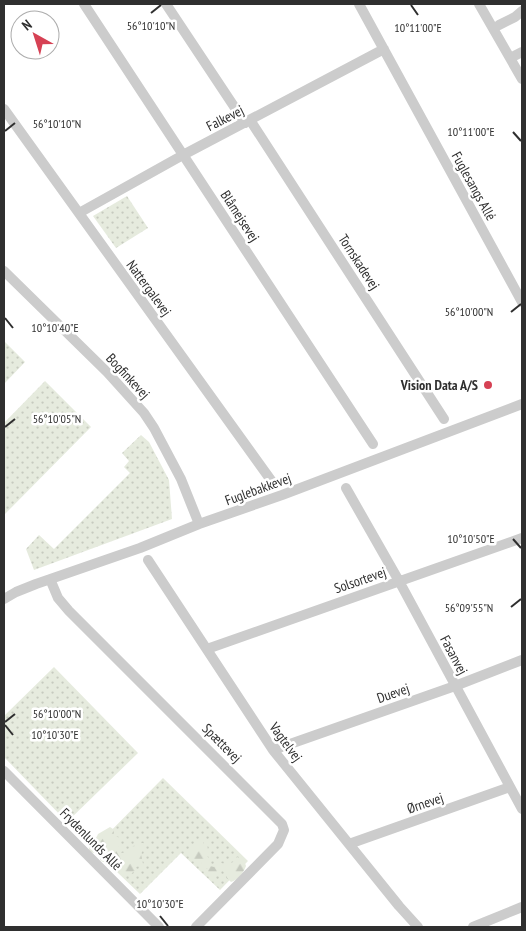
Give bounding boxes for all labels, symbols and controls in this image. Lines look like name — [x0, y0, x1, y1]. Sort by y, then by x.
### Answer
north arrow — [10, 10, 60, 60]
text: N — [18, 16, 35, 34]
text: 56°10'10"N — [127, 18, 175, 33]
text: 10°11'00"E — [394, 20, 442, 35]
street label: Falkevej — [203, 101, 247, 135]
text: 56°10'10"N — [33, 116, 81, 131]
text: 10°11'00"E — [447, 124, 495, 139]
street label: Fuglesangs Allé — [448, 149, 500, 224]
street label: Blåmejsevej — [217, 187, 263, 245]
street label: Tornskadevej — [334, 231, 384, 293]
street label: Nattergalevej — [123, 256, 175, 320]
text: 56°10'00"N — [445, 304, 493, 319]
text: 10°10'40"E — [31, 320, 79, 335]
street label: Bogfinkevej — [102, 349, 154, 403]
place label: Vision Data A/S — [400, 376, 478, 394]
marker: Vision Data A/S — [482, 379, 494, 391]
text: 56°10'05"N — [33, 411, 81, 426]
street label: Fuglebakkevej — [222, 469, 294, 509]
text: 10°10'50"E — [447, 531, 495, 546]
street label: Solsortevej — [332, 563, 388, 597]
text: 56°09'55"N — [445, 600, 493, 615]
street label: Fasanvej — [436, 632, 472, 678]
street label: Duevej — [374, 679, 412, 707]
text: 56°10'00"N — [33, 706, 81, 721]
street label: Vagtelvej — [265, 718, 306, 765]
street label: Spættevej — [199, 720, 245, 766]
text: 10°10'30"E — [31, 727, 79, 742]
street label: Ørnevej — [404, 788, 446, 818]
street label: Frydenlunds Allé — [56, 804, 126, 874]
text: 10°10'30"E — [136, 896, 184, 911]

